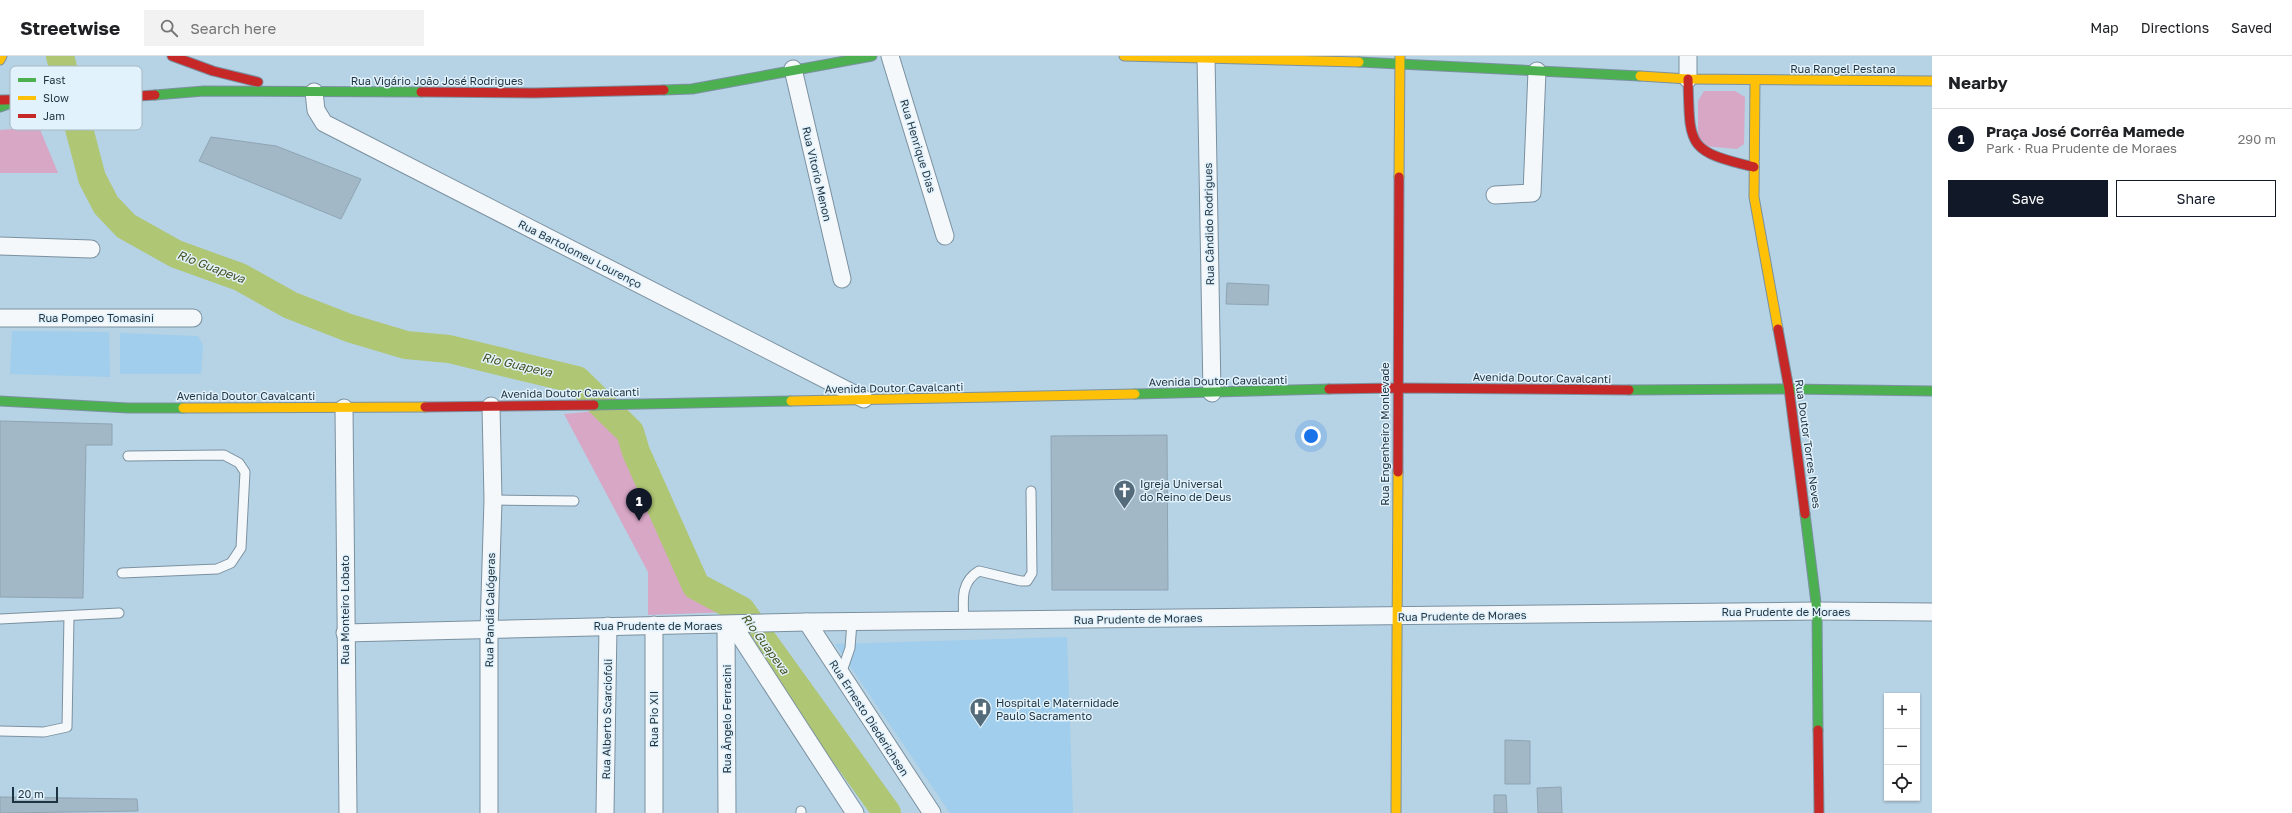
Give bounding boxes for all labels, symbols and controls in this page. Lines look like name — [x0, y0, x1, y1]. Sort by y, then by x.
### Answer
search box — [144, 10, 424, 46]
text: Streetwise — [20, 16, 120, 39]
icon: search — [158, 17, 180, 39]
text: Search here — [190, 19, 276, 37]
text: Map — [2090, 19, 2119, 36]
text: Directions — [2141, 19, 2209, 36]
text: Saved — [2231, 19, 2272, 36]
street label: Rua Rangel Pestana — [1790, 62, 1896, 75]
legend — [10, 66, 142, 130]
text: Nearby — [1948, 72, 2008, 93]
text: Fast — [43, 73, 66, 86]
street label: Rua Vigário João José Rodrigues — [351, 74, 523, 87]
text: Slow — [43, 91, 69, 104]
street label: Rua Henrique Dias — [898, 98, 939, 194]
text: Jam — [43, 109, 65, 122]
text: Praça José Corrêa Mamede — [1986, 122, 2185, 140]
street label: Rua Vitorio Menon — [800, 125, 835, 222]
text: 1 — [1958, 131, 1964, 147]
text: 290 m — [2238, 131, 2276, 147]
text: Park · Rua Prudente de Moraes — [1986, 140, 2177, 156]
street label: Rua Cândido Rodrigues — [1201, 162, 1216, 286]
button: Save — [1948, 180, 2108, 217]
button: Share — [2116, 180, 2276, 217]
street label: Rua Bartolomeu Lourenço — [516, 217, 644, 291]
water label: Rio Guapeva — [175, 247, 248, 287]
street label: Rua Pompeo Tomasini — [38, 311, 154, 324]
water label: Rio Guapeva — [481, 349, 555, 380]
street label: Rua Engenheiro Monlevade — [1378, 362, 1391, 506]
street label: Avenida Doutor Cavalcanti — [1473, 370, 1611, 385]
street label: Avenida Doutor Cavalcanti — [1149, 373, 1287, 388]
street label: Rua Doutor Torres Neves — [1793, 378, 1824, 510]
street label: Avenida Doutor Cavalcanti — [825, 380, 963, 395]
street label: Avenida Doutor Cavalcanti — [501, 385, 639, 400]
street label: Avenida Doutor Cavalcanti — [177, 389, 315, 402]
your location — [1301, 426, 1321, 446]
church icon: Igreja Universal do Reino de Deus — [1112, 477, 1138, 510]
place label: Igreja Universal do Reino de Deus — [1140, 477, 1232, 503]
pin: 1 — [626, 488, 652, 521]
street label: Rua Pandiá Calógeras — [482, 552, 497, 667]
street label: Rua Monteiro Lobato — [338, 555, 351, 665]
street label: Rua Prudente de Moraes — [1722, 605, 1851, 618]
street label: Rua Prudente de Moraes — [1397, 608, 1527, 623]
water label: Rio Guapeva — [738, 610, 793, 678]
street label: Rua Prudente de Moraes — [1073, 611, 1203, 626]
street label: Rua Prudente de Moraes — [594, 619, 723, 632]
street label: Rua Ernesto Diederichsen — [827, 657, 912, 778]
street label: Rua Alberto Scarciofoli — [599, 658, 614, 779]
street label: Rua Ângelo Ferracini — [720, 664, 733, 774]
street label: Rua Pio XII — [647, 691, 660, 747]
map controls — [1884, 693, 1920, 801]
button: + — [1884, 693, 1920, 729]
hospital icon: Hospital e Maternidade Paulo Sacramento — [968, 696, 994, 729]
place label: Hospital e Maternidade Paulo Sacramento — [996, 696, 1119, 722]
button: − — [1884, 729, 1920, 765]
button: locate — [1884, 765, 1920, 801]
scale bar — [12, 785, 58, 804]
text: 20 m — [18, 787, 44, 800]

